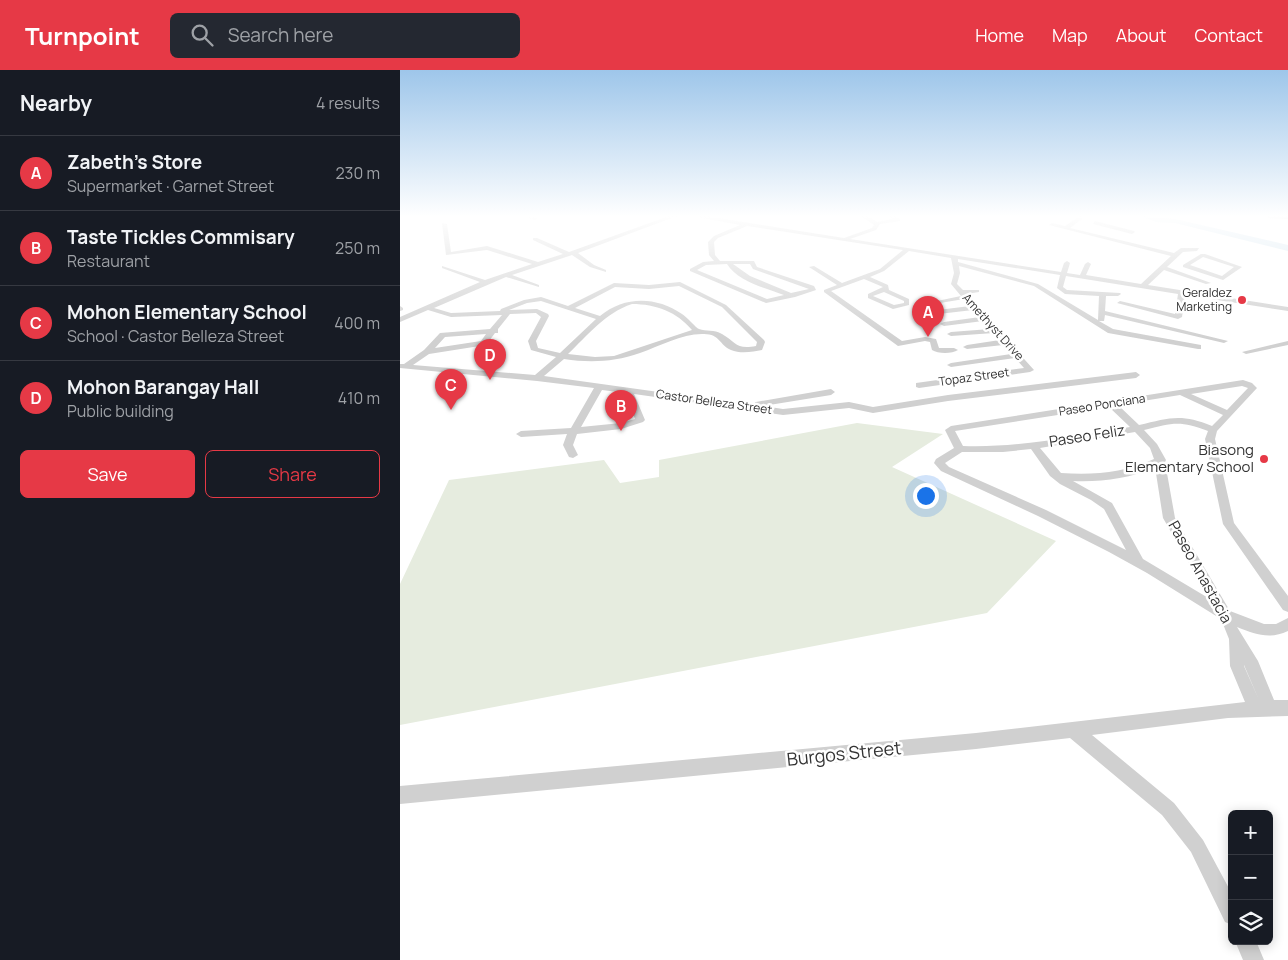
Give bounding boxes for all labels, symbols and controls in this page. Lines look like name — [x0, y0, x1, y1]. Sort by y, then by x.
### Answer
search box — [170, 13, 520, 58]
text: Turnpoint — [25, 19, 140, 52]
icon: search — [188, 21, 216, 49]
text: Search here — [228, 22, 333, 48]
text: Home — [975, 23, 1024, 47]
text: Map — [1052, 23, 1088, 47]
text: About — [1116, 23, 1166, 47]
text: Contact — [1194, 23, 1263, 47]
text: Nearby — [20, 89, 92, 117]
text: 4 results — [316, 92, 380, 114]
text: Zabeth's Store — [67, 149, 202, 175]
text: A — [31, 162, 41, 184]
text: 230 m — [336, 162, 380, 184]
text: Supermarket · Garnet Street — [67, 175, 274, 197]
text: Taste Tickles Commisary — [67, 224, 295, 250]
text: B — [31, 237, 41, 259]
text: 250 m — [335, 237, 380, 259]
text: Restaurant — [67, 250, 150, 272]
place label: Geraldez Marketing — [1176, 284, 1232, 315]
street label: Amethyst Drive — [959, 290, 1028, 364]
marker: Geraldez Marketing — [1236, 294, 1248, 306]
pin: A — [912, 296, 944, 337]
text: Mohon Elementary School — [67, 299, 307, 325]
text: C — [30, 312, 42, 334]
text: 400 m — [334, 312, 380, 334]
text: School · Castor Belleza Street — [67, 325, 284, 347]
pin: D — [474, 339, 506, 380]
street label: Topaz Street — [938, 363, 1010, 390]
pin: C — [435, 369, 467, 410]
text: Mohon Barangay Hall — [67, 374, 259, 400]
street label: Castor Belleza Street — [655, 385, 773, 418]
text: D — [30, 387, 42, 409]
text: 410 m — [338, 387, 380, 409]
street label: Paseo Ponciana — [1057, 389, 1147, 420]
pin: B — [605, 390, 637, 431]
text: Public building — [67, 400, 174, 422]
street label: Paseo Feliz — [1047, 419, 1126, 452]
place label: Biasong Elementary School — [1125, 439, 1254, 477]
button: Save — [20, 450, 195, 498]
button: Share — [205, 450, 380, 498]
marker: Biasong Elementary School — [1258, 453, 1270, 465]
your location — [913, 483, 939, 509]
street label: Paseo Anastacia — [1164, 517, 1237, 627]
street label: Burgos Street — [785, 735, 902, 771]
map controls — [1228, 810, 1273, 945]
button: + — [1228, 810, 1273, 855]
button: − — [1228, 855, 1273, 900]
button: layers — [1228, 900, 1273, 945]

